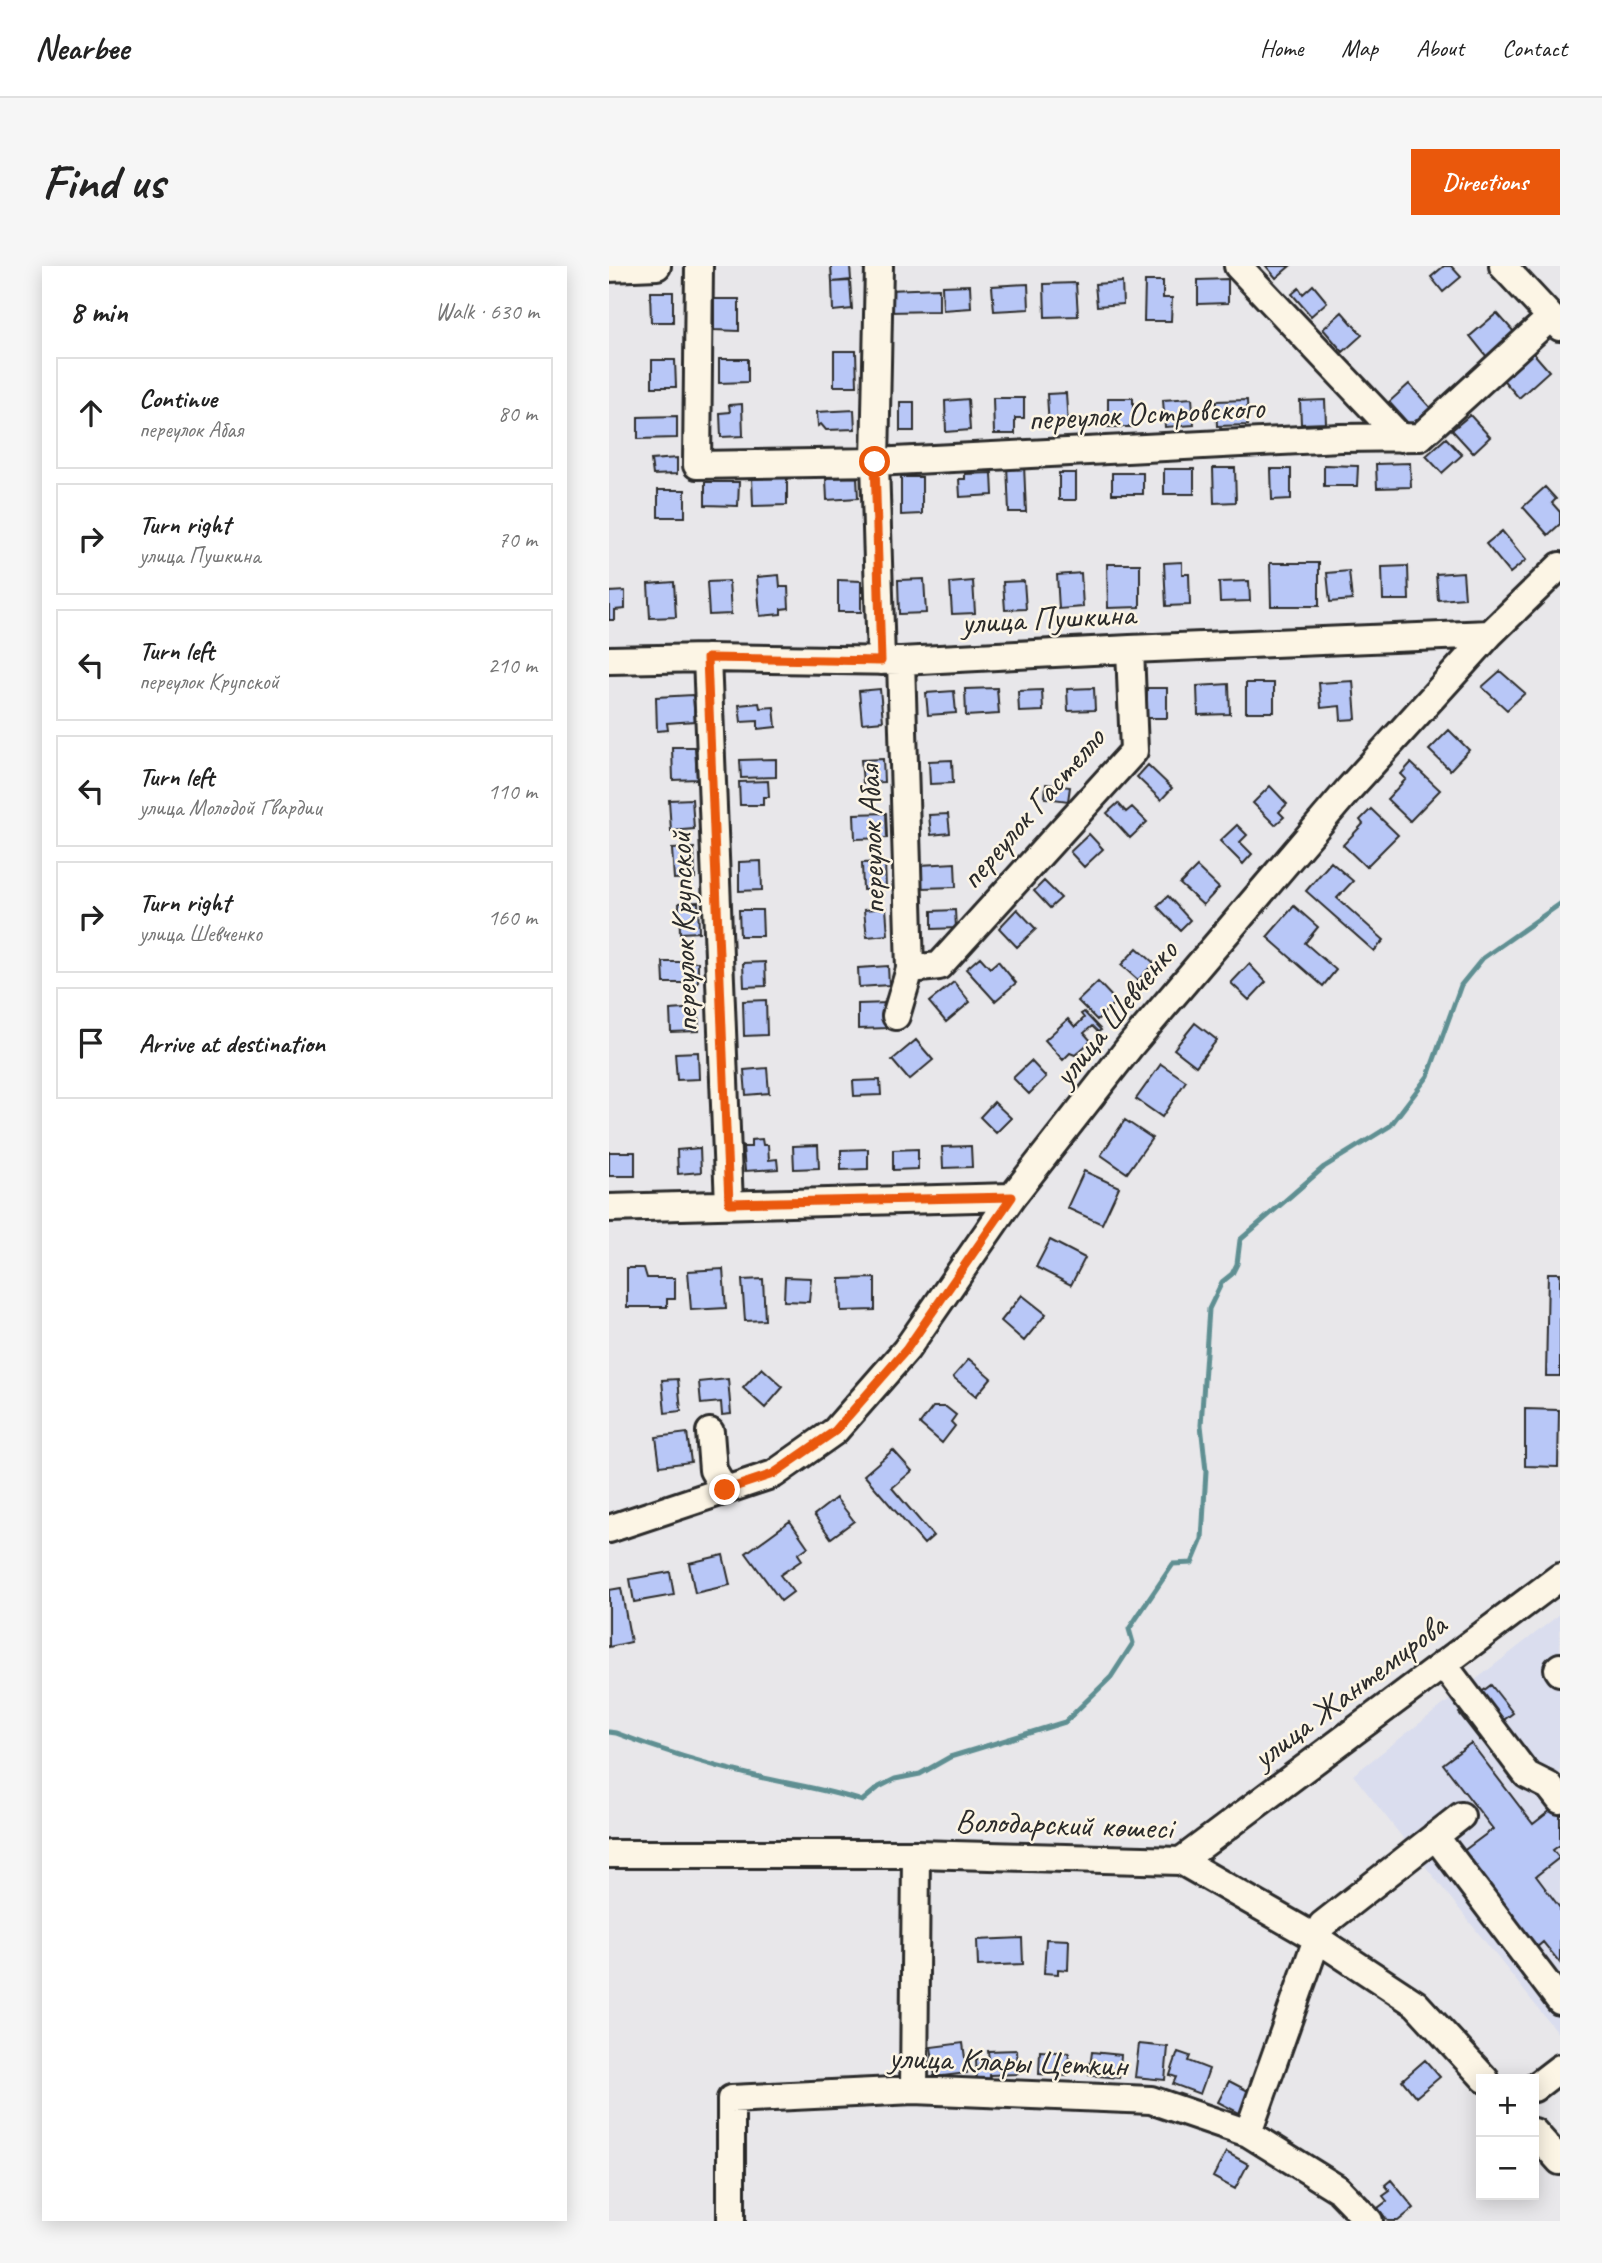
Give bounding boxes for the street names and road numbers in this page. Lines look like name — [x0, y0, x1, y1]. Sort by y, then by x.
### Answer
street label: переулок Островского — [1027, 386, 1267, 440]
street label: улица Пушкина — [958, 592, 1138, 644]
street label: переулок Гастелло — [950, 716, 1115, 898]
street label: переулок Абая — [847, 762, 895, 915]
street label: переулок Крупской — [658, 829, 707, 1033]
street label: улица Шевченко — [1042, 930, 1188, 1096]
street label: улица Жантемирова — [1242, 1603, 1456, 1779]
street label: Володарский көшесі — [955, 1799, 1177, 1849]
street label: улица Клары Цеткин — [886, 2036, 1130, 2086]

